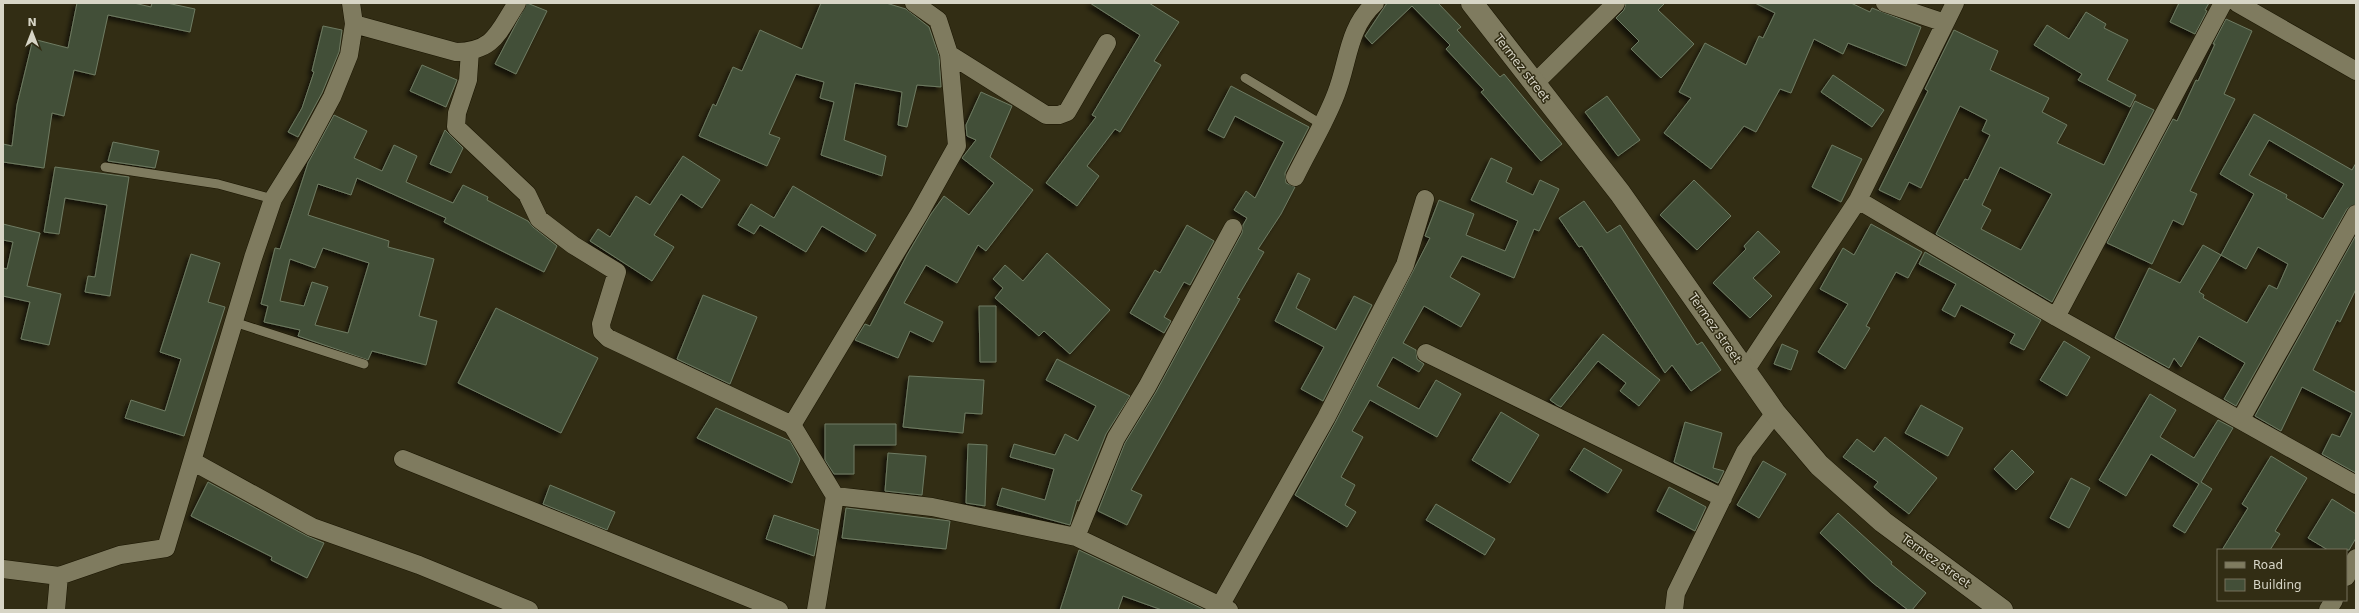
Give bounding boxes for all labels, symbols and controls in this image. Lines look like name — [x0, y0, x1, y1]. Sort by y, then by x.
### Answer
north arrow — [12, 12, 52, 52]
text: N — [27, 16, 37, 29]
street label: Termez street — [1491, 31, 1553, 105]
street label: Termez street — [1685, 290, 1744, 366]
street label: Termez street — [1898, 531, 1973, 591]
legend — [2217, 549, 2347, 601]
text: Road — [2253, 558, 2283, 572]
text: Building — [2253, 578, 2302, 592]

